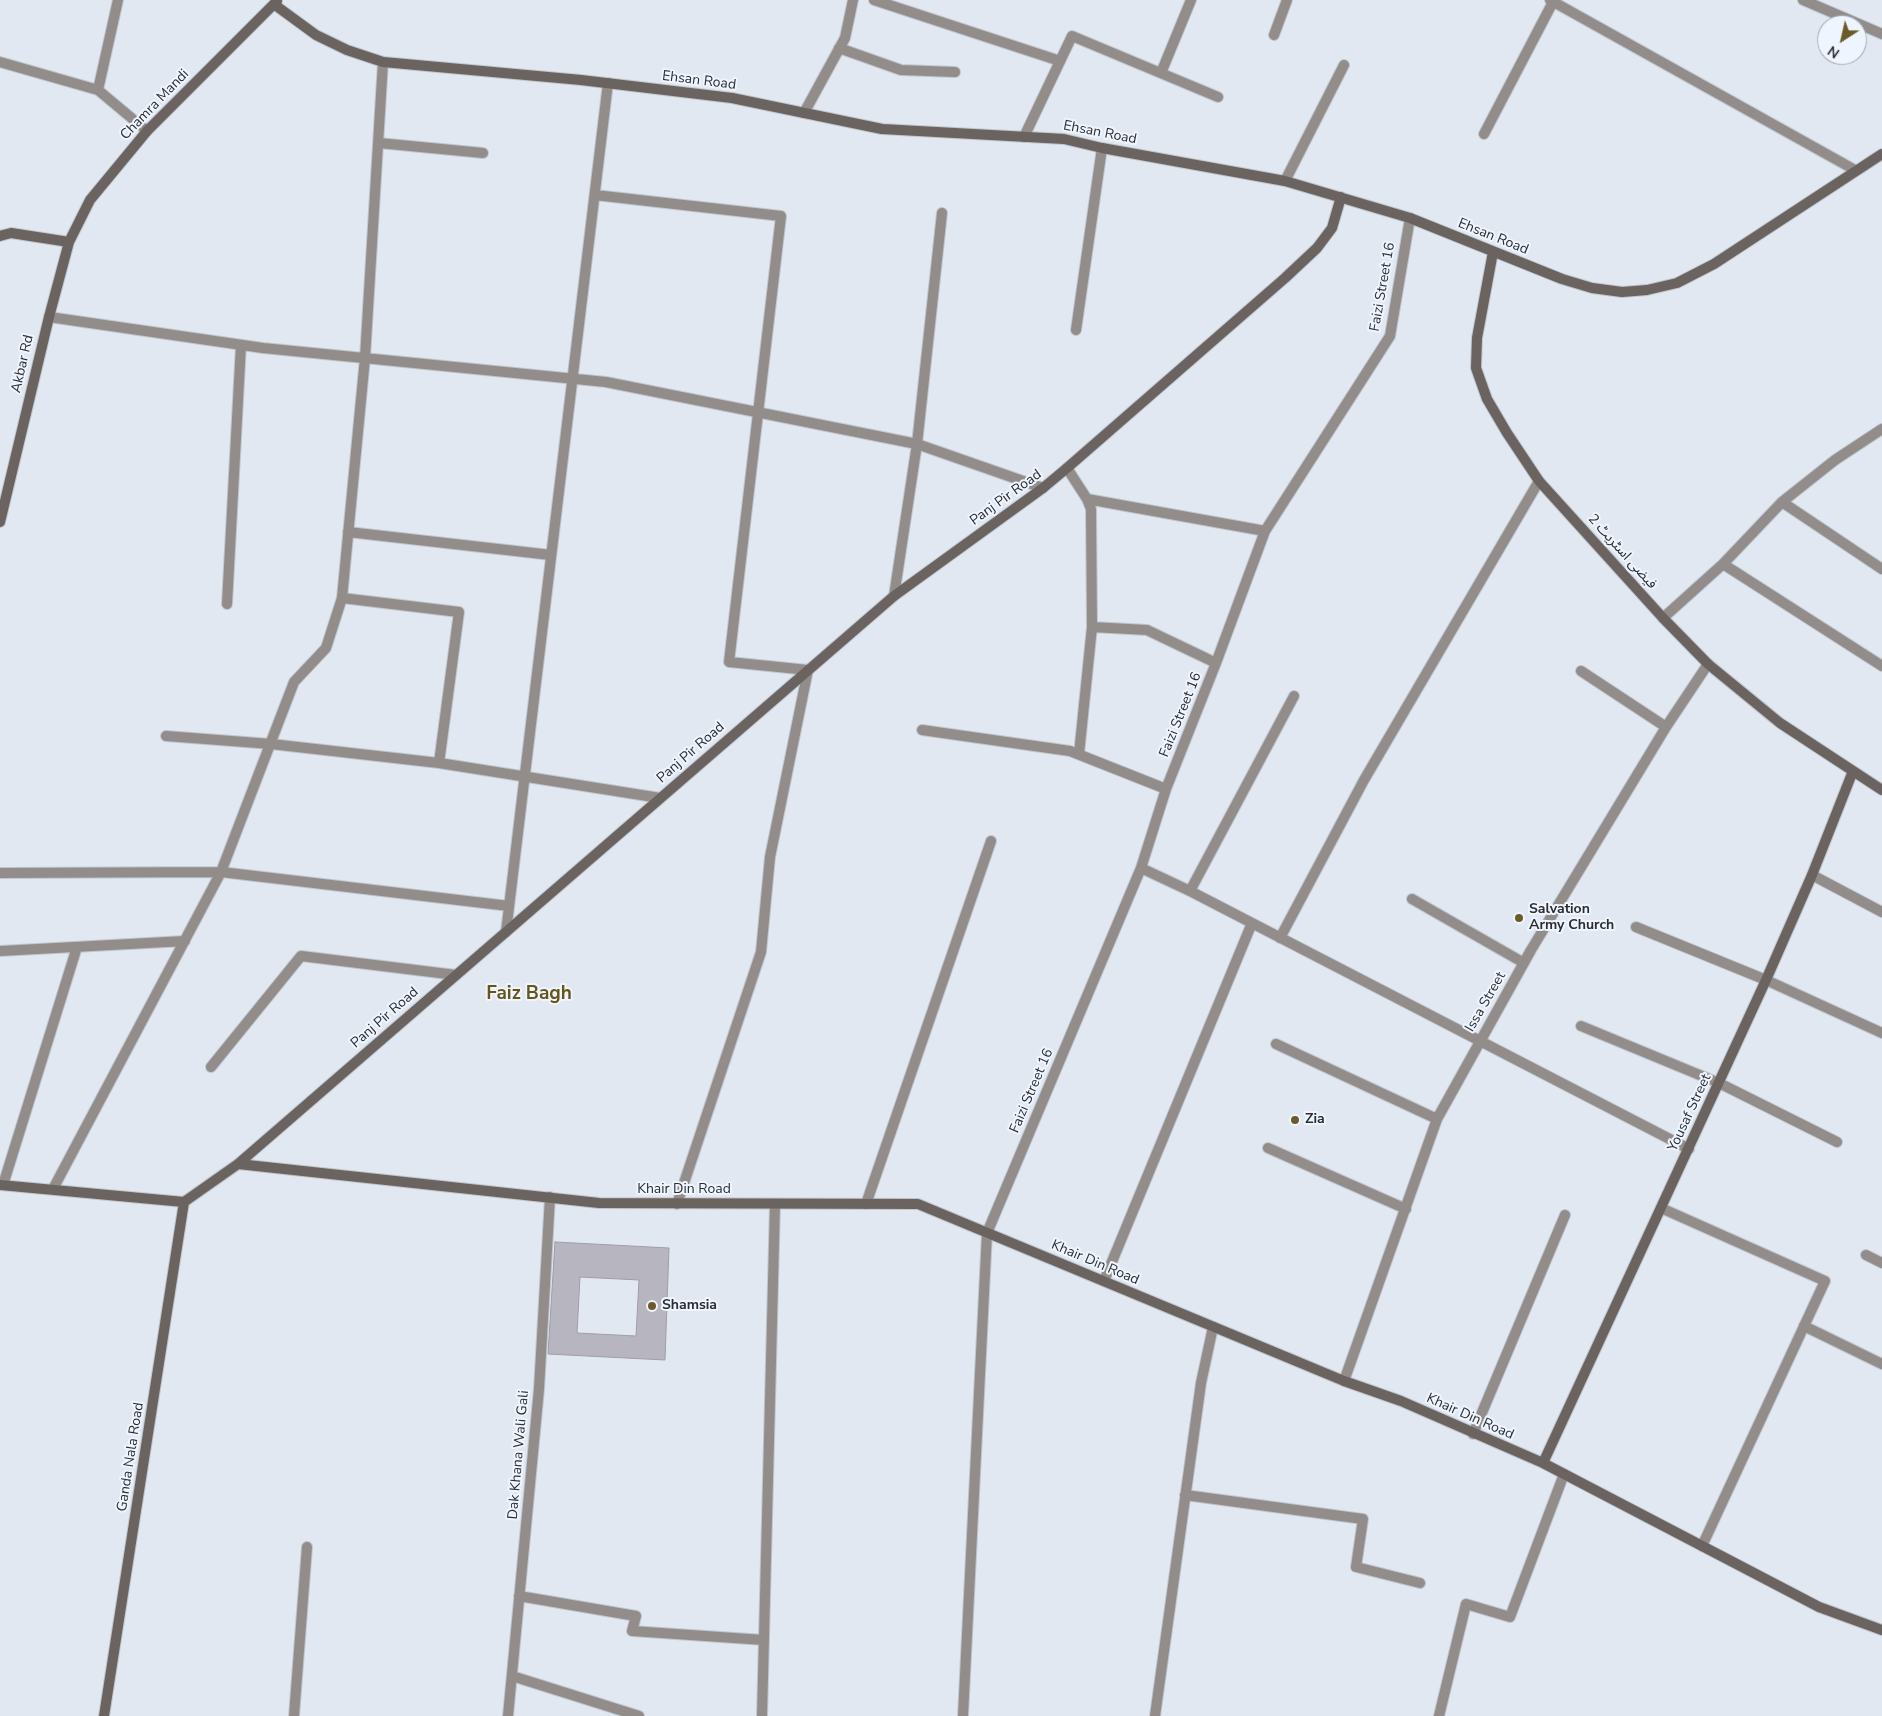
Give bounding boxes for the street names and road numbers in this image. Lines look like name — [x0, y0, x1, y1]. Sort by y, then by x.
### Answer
street label: Chamra Mandi — [117, 66, 193, 144]
street label: Ehsan Road — [661, 68, 737, 94]
street label: Ehsan Road — [1062, 118, 1138, 148]
street label: Ehsan Road — [1455, 215, 1531, 259]
street label: Faizi Street 16 — [1367, 241, 1399, 333]
street label: Akbar Rd — [8, 333, 38, 395]
street label: Panj Pir Road — [967, 466, 1045, 530]
street label: فیضی اسٹریٹ 2 — [1584, 511, 1660, 593]
street label: Faizi Street 16 — [1156, 670, 1206, 760]
street label: Panj Pir Road — [654, 719, 728, 787]
street label: Issa Street — [1462, 969, 1510, 1035]
street label: Panj Pir Road — [348, 984, 422, 1052]
street label: Faizi Street 16 — [1007, 1046, 1057, 1136]
street label: Yousaf Street — [1665, 1072, 1715, 1154]
street label: Khair Din Road — [637, 1182, 731, 1198]
street label: Khair Din Road — [1049, 1237, 1141, 1289]
street label: Dak Khana Wali Gali — [505, 1390, 533, 1520]
street label: Khair Din Road — [1424, 1390, 1516, 1444]
street label: Ganda Nala Road — [114, 1401, 148, 1513]

